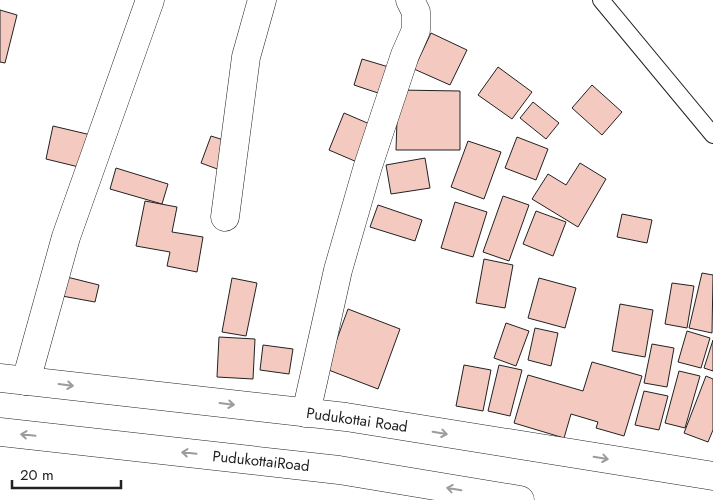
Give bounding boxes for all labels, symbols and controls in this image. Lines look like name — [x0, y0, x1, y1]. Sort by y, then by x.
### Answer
one-way arrow — [58, 380, 74, 390]
one-way arrow — [219, 399, 235, 409]
street label: Pudukottai Road — [305, 402, 409, 438]
one-way arrow — [432, 428, 448, 438]
one-way arrow — [20, 430, 36, 440]
street label: PudukottaiRoad — [211, 445, 311, 477]
one-way arrow — [182, 448, 198, 458]
one-way arrow — [592, 454, 608, 464]
scale bar — [12, 458, 121, 490]
text: 20 m — [20, 464, 54, 486]
one-way arrow — [447, 484, 463, 494]

